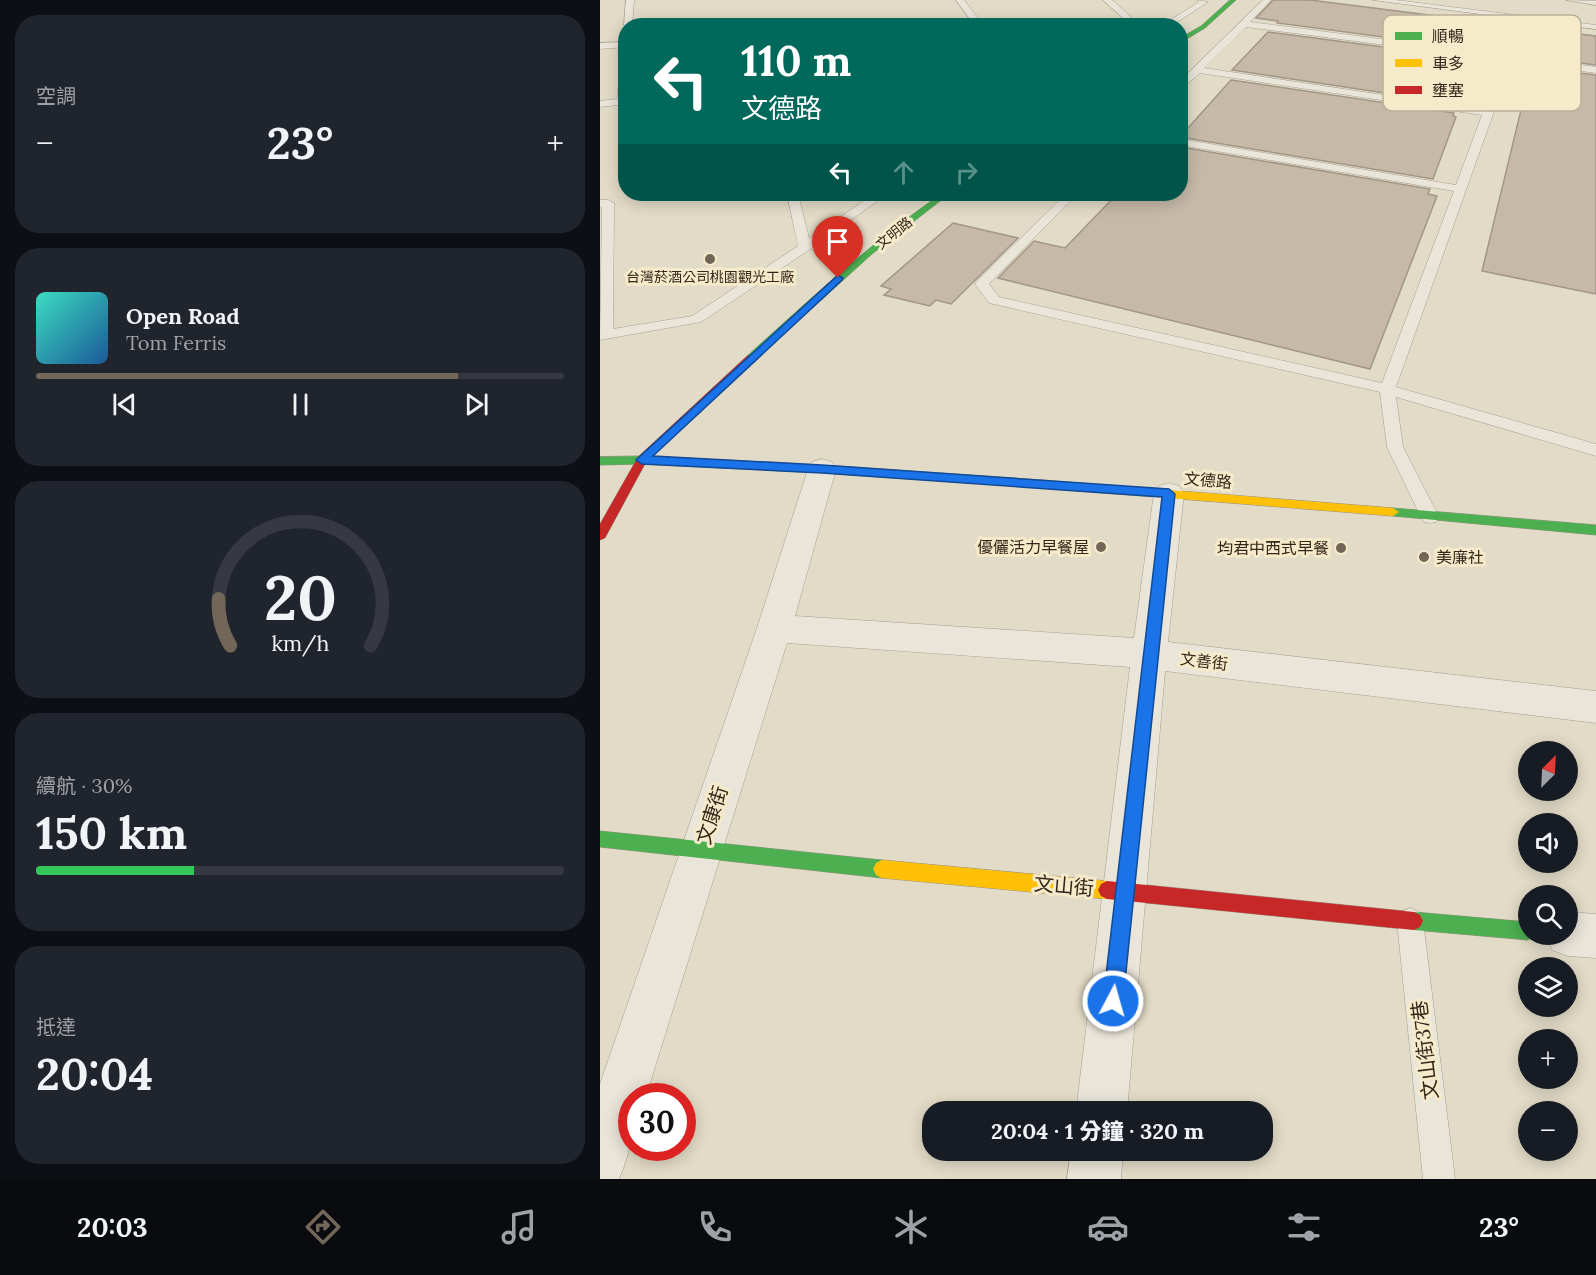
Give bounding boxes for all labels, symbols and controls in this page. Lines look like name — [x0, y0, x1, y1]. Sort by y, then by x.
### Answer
legend — [1383, 15, 1581, 111]
text: 順暢 — [1432, 26, 1464, 46]
text: 110 m — [741, 34, 852, 88]
icon: left — [642, 42, 720, 120]
text: 車多 — [1432, 53, 1464, 73]
text: 壅塞 — [1432, 80, 1464, 100]
text: 空調 — [36, 83, 76, 108]
text: 文德路 — [741, 91, 822, 125]
text: 23° — [267, 114, 333, 171]
text: − — [36, 122, 54, 164]
text: + — [546, 122, 564, 164]
icon: left — [824, 156, 857, 189]
icon: ahead — [887, 156, 920, 189]
icon: right — [950, 156, 983, 189]
street label: 文明路 — [872, 213, 916, 253]
pin — [812, 216, 863, 278]
icon: arrive — [821, 225, 854, 258]
marker: 台灣菸酒公司桃園觀光工廠 — [703, 252, 717, 266]
place label: 台灣菸酒公司桃園觀光工廠 — [626, 268, 794, 286]
text: Open Road — [126, 302, 240, 330]
text: Tom Ferris — [126, 330, 226, 355]
icon: previous — [108, 388, 141, 421]
icon: pause — [284, 388, 317, 421]
icon: next — [460, 388, 493, 421]
street label: 文德路 — [1183, 468, 1233, 492]
place label: 優儷活力早餐屋 — [977, 537, 1089, 557]
place label: 均君中西式早餐 — [1217, 538, 1329, 558]
marker: 優儷活力早餐屋 — [1094, 540, 1108, 554]
marker: 均君中西式早餐 — [1334, 541, 1348, 555]
place label: 美廉社 — [1436, 547, 1484, 567]
marker: 美廉社 — [1417, 550, 1431, 564]
text: 20 — [264, 558, 336, 638]
text: km/h — [271, 630, 329, 658]
street label: 文善街 — [1179, 648, 1229, 674]
north arrow — [1518, 741, 1578, 801]
map controls — [1518, 741, 1578, 1161]
text: 續航 · 30% — [36, 773, 132, 798]
street label: 文康街 — [690, 782, 733, 847]
text: 150 km — [36, 804, 187, 861]
button: sound — [1518, 813, 1578, 873]
street label: 文山街 — [1033, 870, 1095, 901]
button: search — [1518, 885, 1578, 945]
button: layers — [1518, 957, 1578, 1017]
position arrow — [1081, 969, 1145, 1033]
street label: 文山街37巷 — [1406, 999, 1443, 1101]
text: 抵達 — [36, 1014, 76, 1039]
button: + — [1518, 1029, 1578, 1089]
text: 20:04 — [36, 1045, 153, 1102]
speed limit sign: 30 — [618, 1083, 696, 1161]
button: − — [1518, 1101, 1578, 1161]
text: 20:04 · 1 分鐘 · 320 m — [991, 1117, 1204, 1145]
icon: directions — [302, 1206, 344, 1248]
icon: music — [498, 1206, 540, 1248]
icon: phone — [694, 1206, 736, 1248]
icon: climate — [890, 1206, 932, 1248]
icon: car — [1087, 1206, 1129, 1248]
icon: filters — [1283, 1206, 1325, 1248]
text: 20:03 — [77, 1210, 148, 1244]
text: 23° — [1479, 1210, 1519, 1244]

